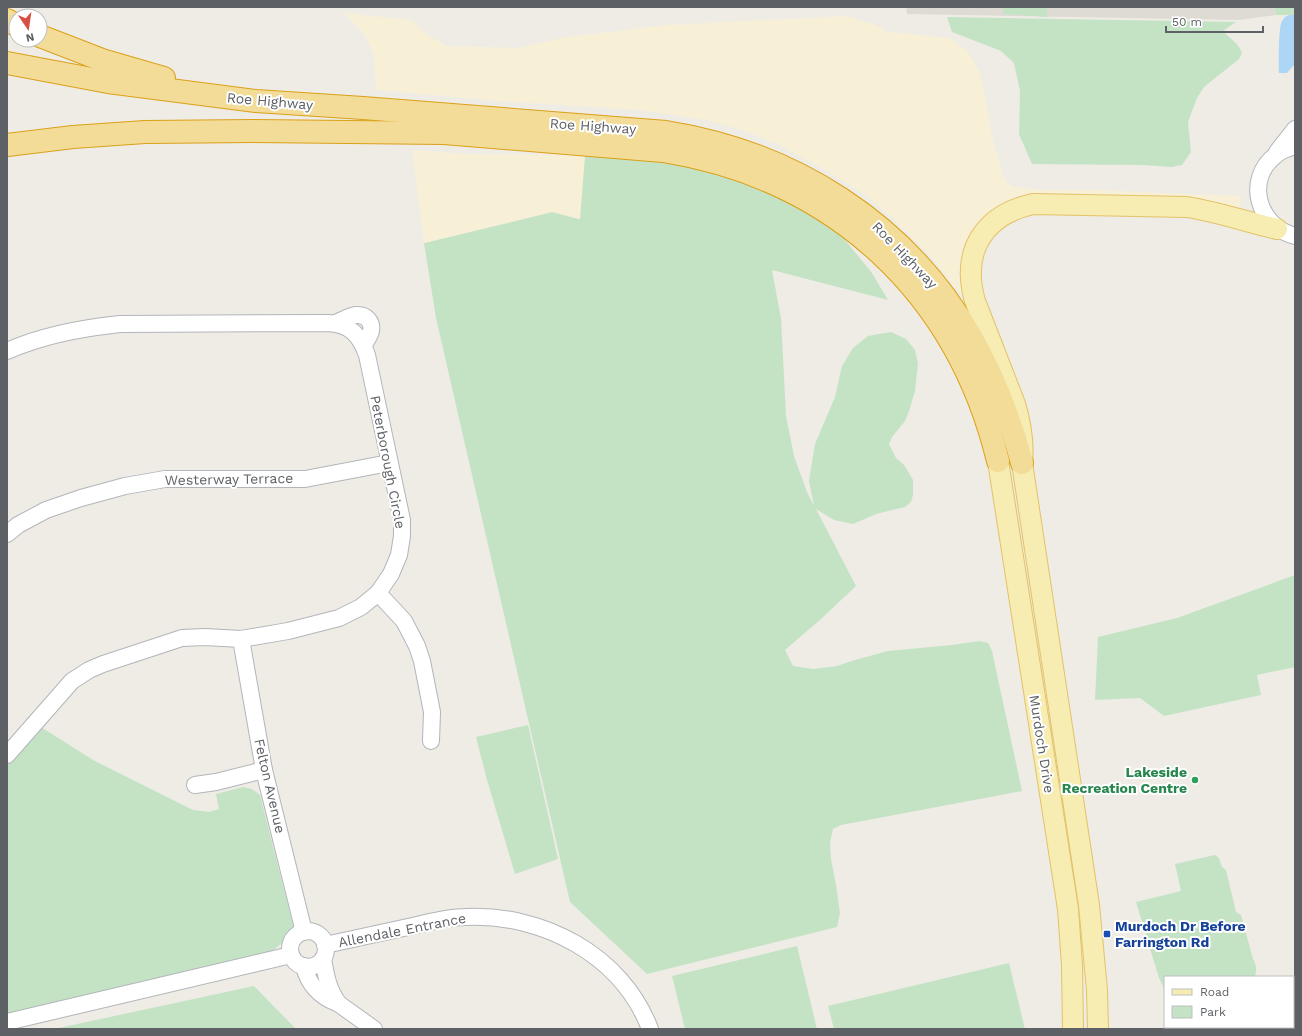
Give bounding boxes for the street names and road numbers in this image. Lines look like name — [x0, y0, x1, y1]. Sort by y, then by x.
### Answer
street label: Roe Highway — [226, 89, 315, 113]
street label: Roe Highway — [549, 115, 638, 137]
street label: Roe Highway — [869, 218, 941, 292]
street label: Peterborough Circle — [367, 394, 409, 530]
street label: Westerway Terrace — [165, 470, 293, 488]
street label: Murdoch Drive — [1026, 694, 1058, 794]
street label: Felton Avenue — [251, 737, 289, 835]
street label: Allendale Entrance — [337, 910, 467, 950]

